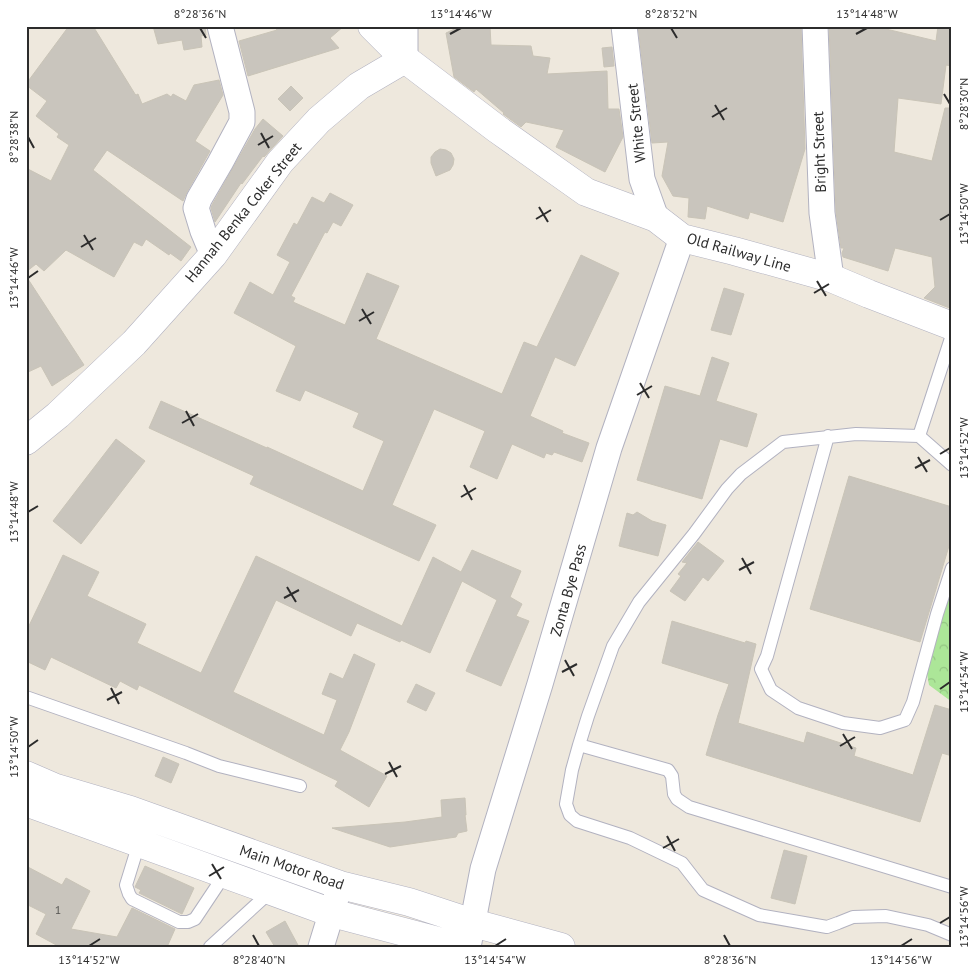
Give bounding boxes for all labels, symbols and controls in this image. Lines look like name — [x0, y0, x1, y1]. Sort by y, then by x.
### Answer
text: 8°28'36"N — [174, 6, 226, 21]
text: 13°14'46"W — [430, 6, 492, 21]
text: 8°28'32"N — [645, 6, 697, 21]
text: 13°14'48"W — [836, 6, 898, 21]
text: 8°28'30"N — [956, 78, 971, 130]
street label: White Street — [622, 82, 650, 164]
text: 8°28'38"N — [6, 111, 21, 163]
street label: Bright Street — [808, 111, 830, 193]
street label: Hannah Benka Coker Street — [181, 138, 305, 286]
text: 13°14'50"W — [956, 183, 971, 245]
street label: Old Railway Line — [685, 228, 793, 276]
text: 13°14'46"W — [6, 247, 21, 309]
text: 13°14'52"W — [956, 417, 971, 479]
text: 13°14'48"W — [6, 481, 21, 543]
street label: Zonta Bye Pass — [546, 542, 590, 638]
text: 13°14'54"W — [956, 651, 971, 713]
text: 13°14'50"W — [6, 716, 21, 778]
street label: Main Motor Road — [237, 840, 347, 894]
text: 13°14'56"W — [956, 886, 971, 948]
house number: 1 — [55, 902, 61, 917]
text: 13°14'52"W — [58, 952, 120, 967]
text: 8°28'40"N — [233, 952, 285, 967]
text: 13°14'54"W — [464, 952, 526, 967]
text: 8°28'36"N — [704, 952, 756, 967]
text: 13°14'56"W — [870, 952, 932, 967]

